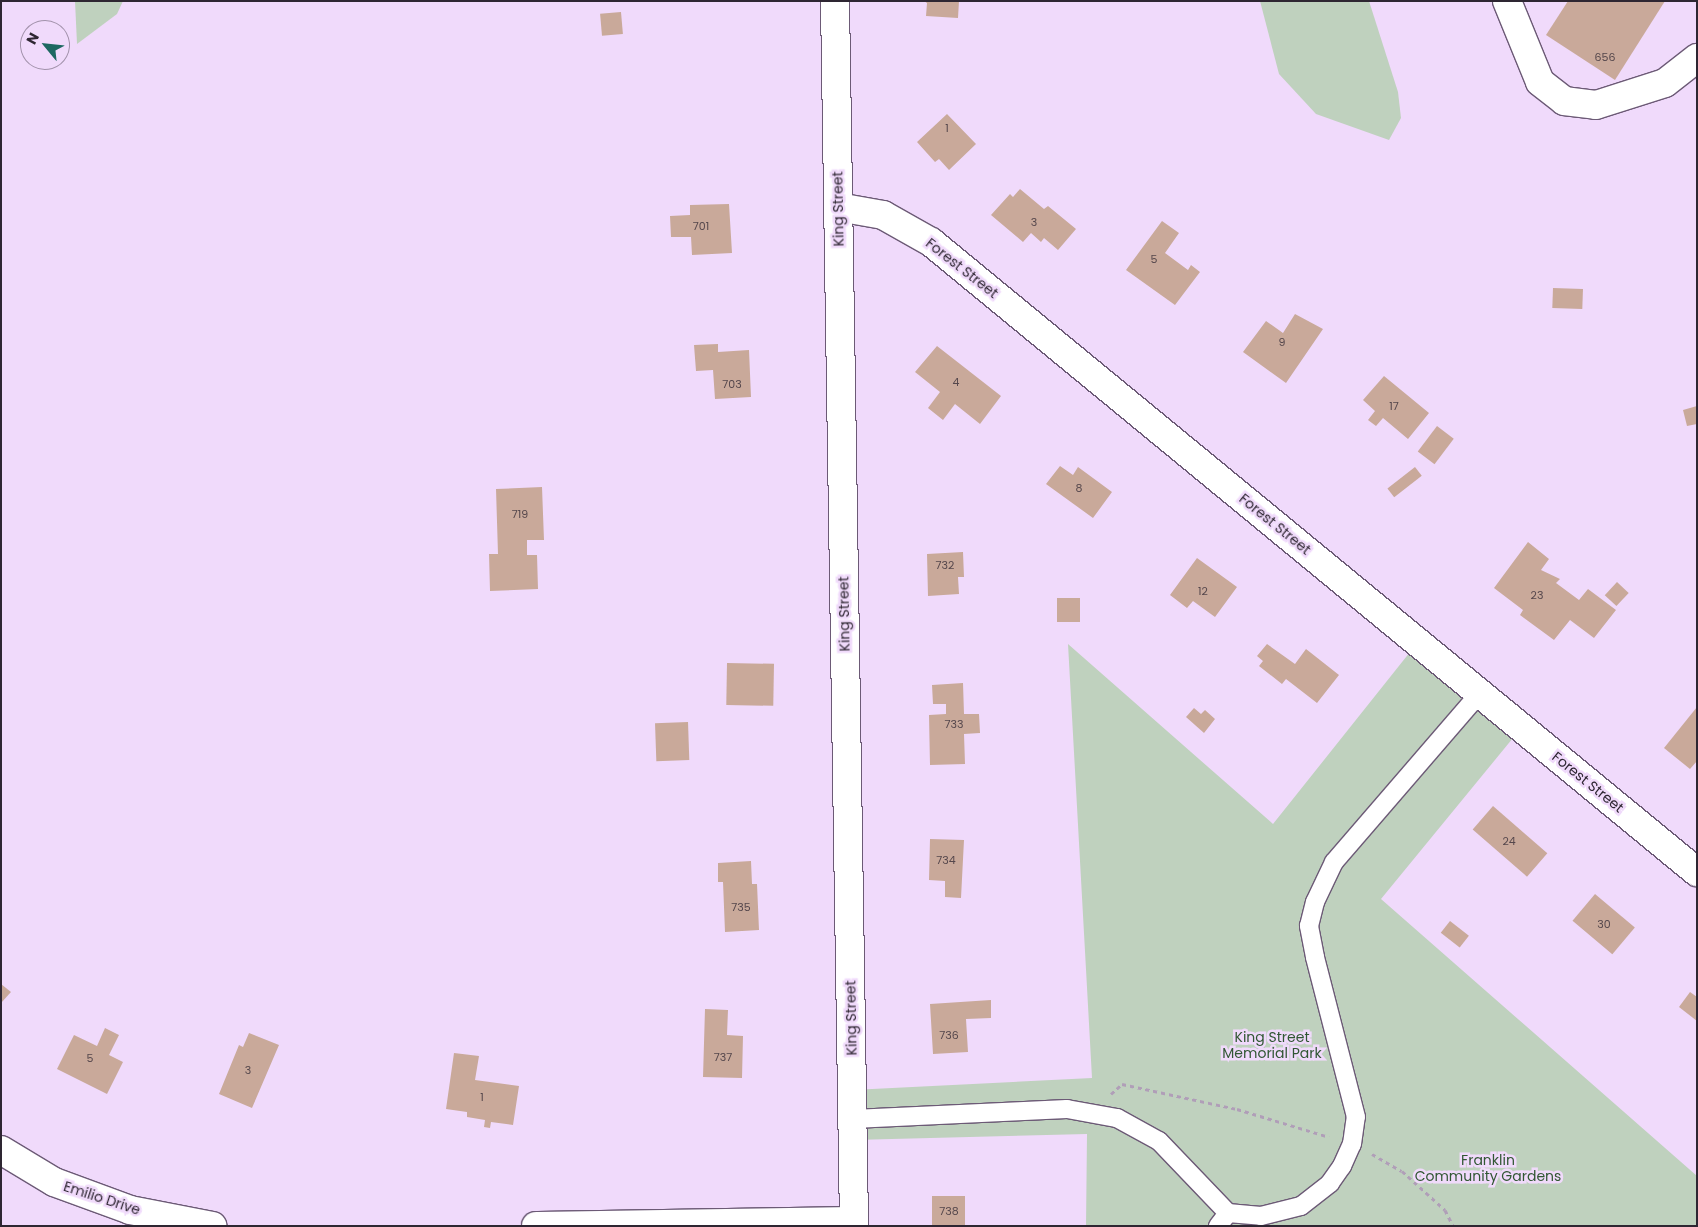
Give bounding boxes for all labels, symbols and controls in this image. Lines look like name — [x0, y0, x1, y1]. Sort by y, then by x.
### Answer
north arrow — [20, 20, 70, 70]
text: N — [21, 29, 44, 48]
house number: 656 — [1595, 50, 1615, 64]
house number: 1 — [945, 121, 949, 135]
street label: King Street — [829, 171, 847, 247]
house number: 3 — [1031, 215, 1037, 229]
house number: 701 — [693, 219, 709, 233]
street label: Forest Street — [923, 235, 1001, 301]
house number: 5 — [1151, 252, 1157, 266]
house number: 9 — [1279, 335, 1285, 349]
house number: 4 — [953, 375, 959, 389]
house number: 703 — [722, 377, 742, 391]
house number: 17 — [1389, 399, 1399, 413]
house number: 8 — [1076, 481, 1082, 495]
street label: Forest Street — [1236, 490, 1314, 558]
house number: 719 — [512, 507, 528, 521]
house number: 732 — [936, 558, 954, 572]
street label: King Street — [835, 576, 853, 652]
house number: 12 — [1198, 584, 1208, 598]
house number: 23 — [1531, 588, 1543, 602]
house number: 733 — [945, 717, 963, 731]
street label: Forest Street — [1549, 748, 1627, 816]
house number: 24 — [1502, 834, 1516, 848]
house number: 734 — [936, 853, 956, 867]
house number: 735 — [731, 900, 751, 914]
house number: 30 — [1597, 917, 1611, 931]
street label: King Street — [842, 980, 860, 1056]
house number: 736 — [939, 1028, 959, 1042]
park label: King Street Memorial Park — [1222, 1029, 1322, 1062]
house number: 737 — [714, 1050, 732, 1064]
house number: 5 — [87, 1051, 93, 1065]
house number: 3 — [245, 1063, 251, 1077]
house number: 1 — [480, 1090, 484, 1104]
park label: Franklin Community Gardens — [1415, 1152, 1561, 1184]
street label: Emilio Drive — [61, 1178, 143, 1218]
house number: 738 — [939, 1204, 959, 1218]

